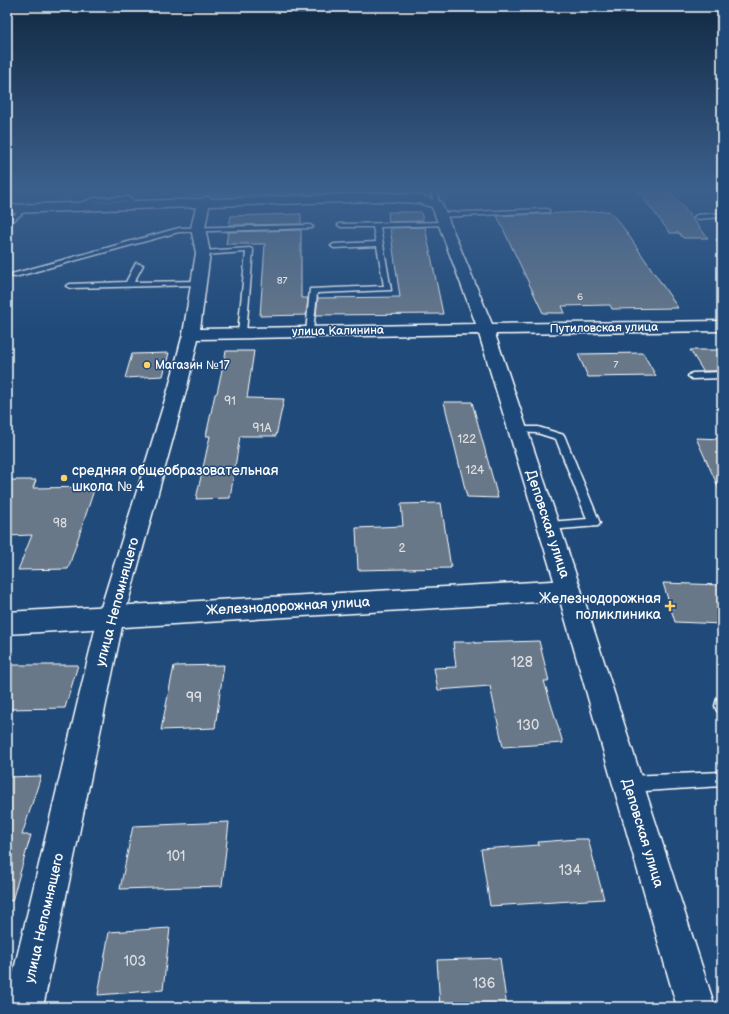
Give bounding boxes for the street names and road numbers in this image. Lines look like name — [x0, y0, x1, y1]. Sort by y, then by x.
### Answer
street label: Путиловская улица — [550, 320, 658, 336]
street label: улица Калинина — [292, 323, 384, 339]
street label: Деповская улица — [522, 468, 574, 581]
street label: улица Непомнящего — [92, 536, 142, 668]
street label: Железнодорожная улица — [205, 593, 371, 619]
street label: Деповская улица — [618, 776, 668, 890]
street label: улица Непомнящего — [21, 851, 67, 985]

